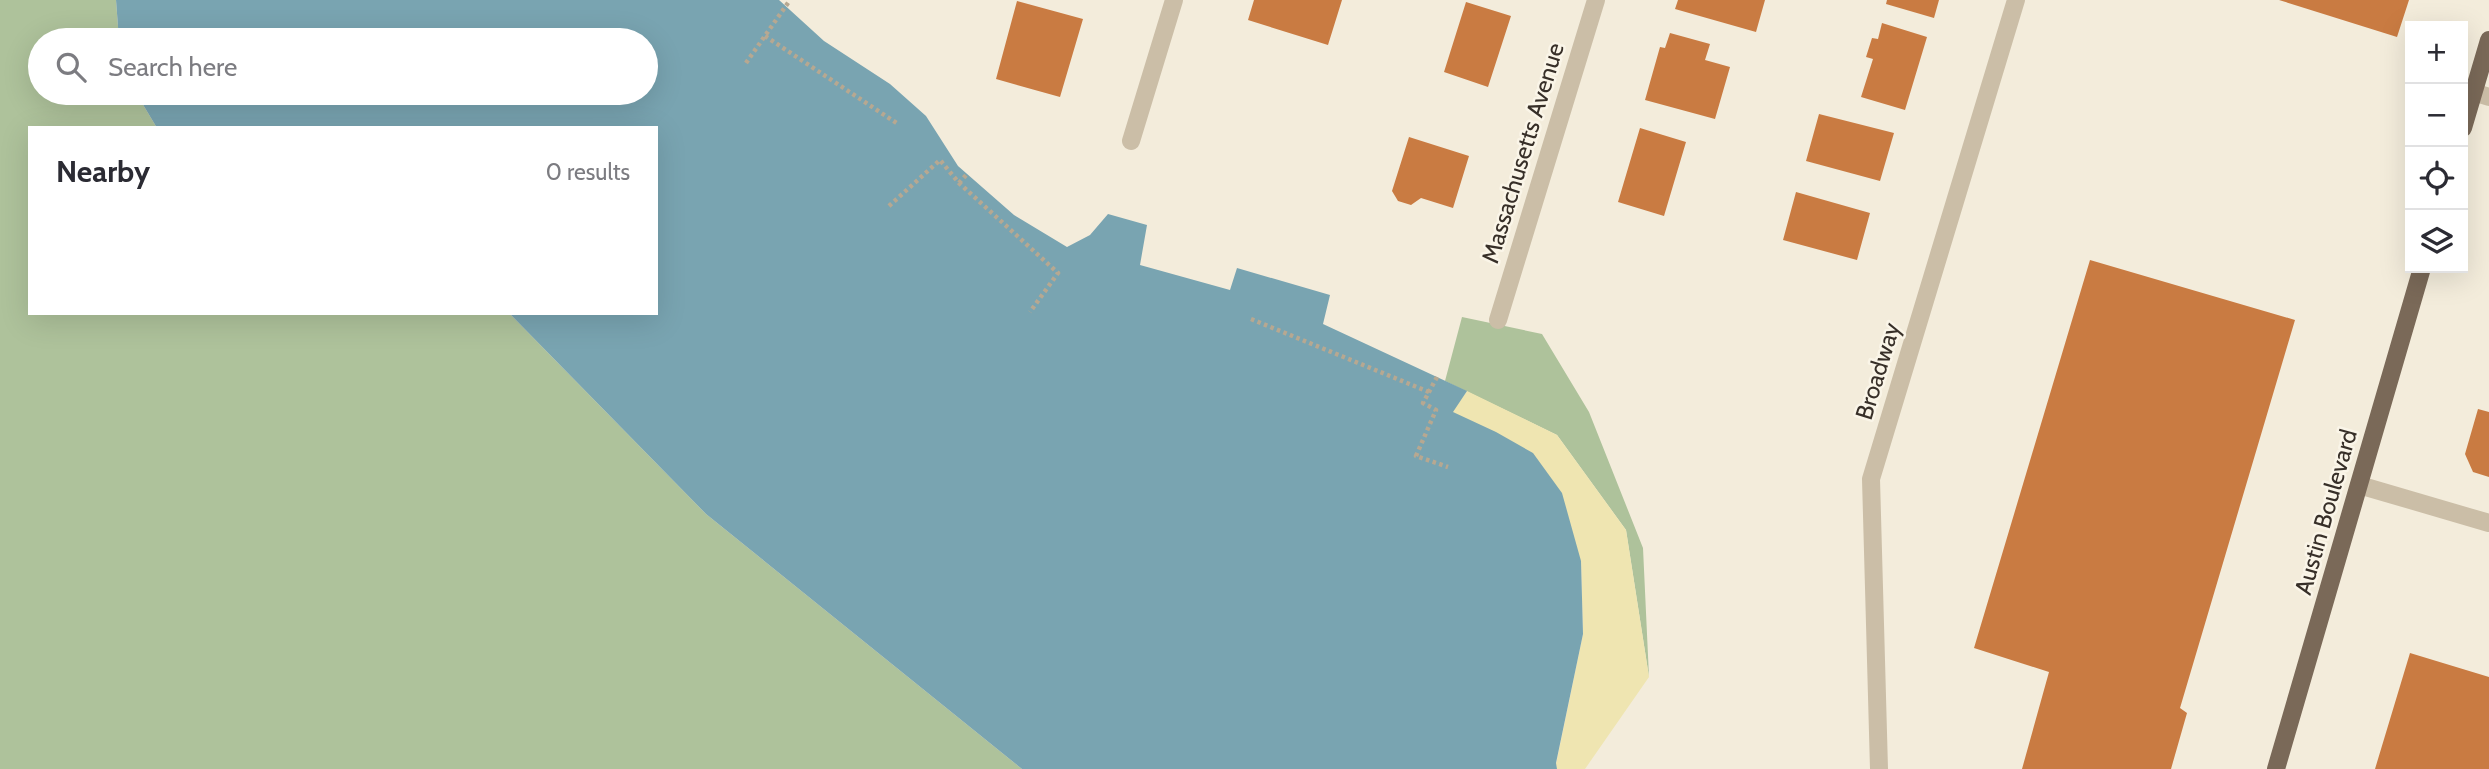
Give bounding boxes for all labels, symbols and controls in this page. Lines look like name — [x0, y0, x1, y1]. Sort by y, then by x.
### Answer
map controls — [2405, 21, 2468, 273]
button: + — [2405, 21, 2468, 84]
search box — [28, 28, 658, 105]
street label: Massachusetts Avenue — [1475, 39, 1570, 266]
icon: search — [52, 48, 90, 86]
text: Search here — [108, 51, 237, 83]
button: − — [2405, 84, 2468, 147]
button: locate — [2405, 147, 2468, 210]
text: Nearby — [56, 153, 150, 190]
text: 0 results — [546, 158, 630, 186]
button: layers — [2405, 210, 2468, 273]
street label: Broadway — [1849, 319, 1906, 423]
street label: Austin Boulevard — [2288, 426, 2363, 598]

